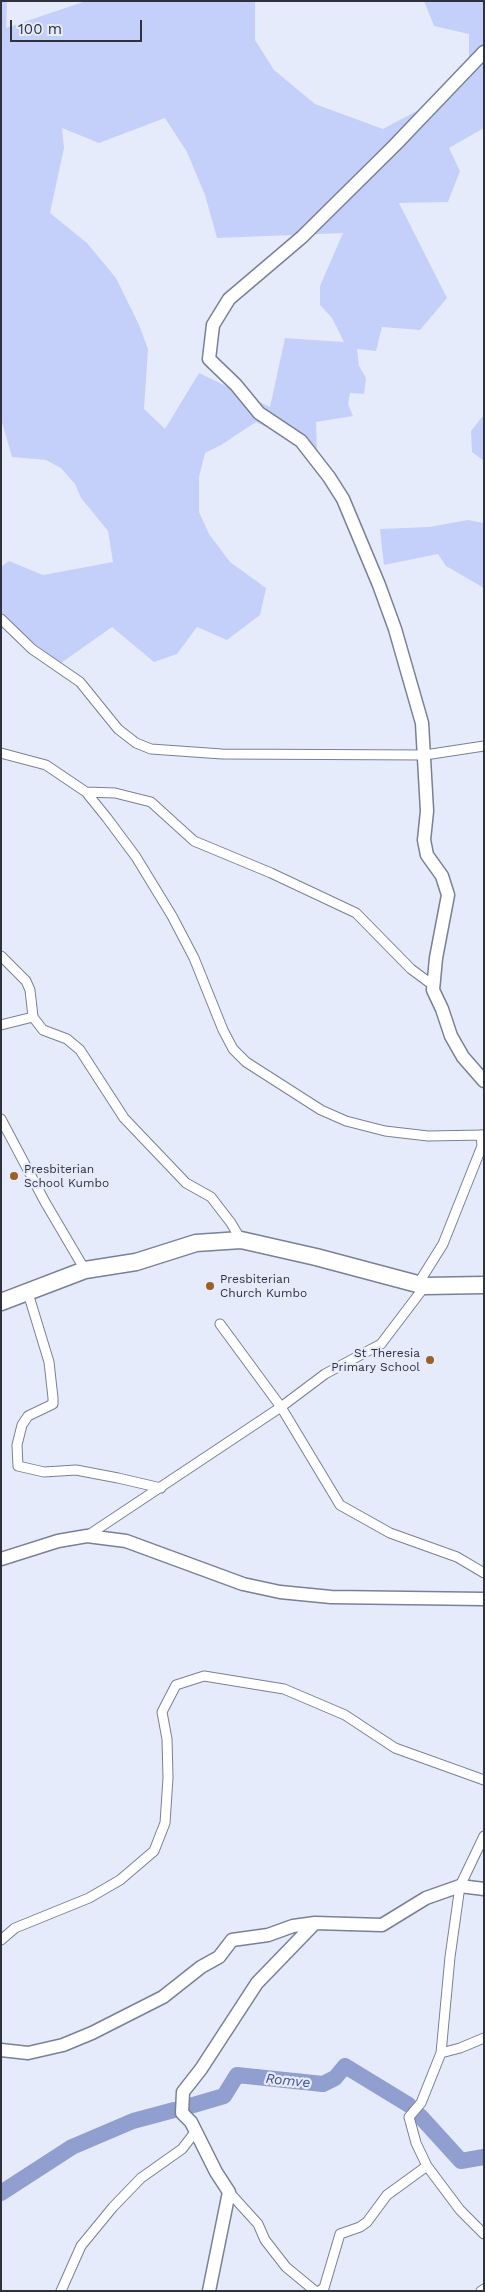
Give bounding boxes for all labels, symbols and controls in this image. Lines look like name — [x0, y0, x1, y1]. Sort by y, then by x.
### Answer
scale bar — [12, 10, 145, 42]
text: 100 m — [18, 20, 62, 38]
place label: Presbiterian School Kumbo — [24, 1162, 109, 1190]
marker: Presbiterian School Kumbo — [8, 1170, 20, 1182]
place label: Presbiterian Church Kumbo — [220, 1272, 307, 1300]
marker: Presbiterian Church Kumbo — [204, 1280, 216, 1292]
place label: St Theresia Primary School — [331, 1346, 420, 1374]
marker: St Theresia Primary School — [424, 1354, 436, 1366]
water label: Romve — [265, 2070, 311, 2092]

